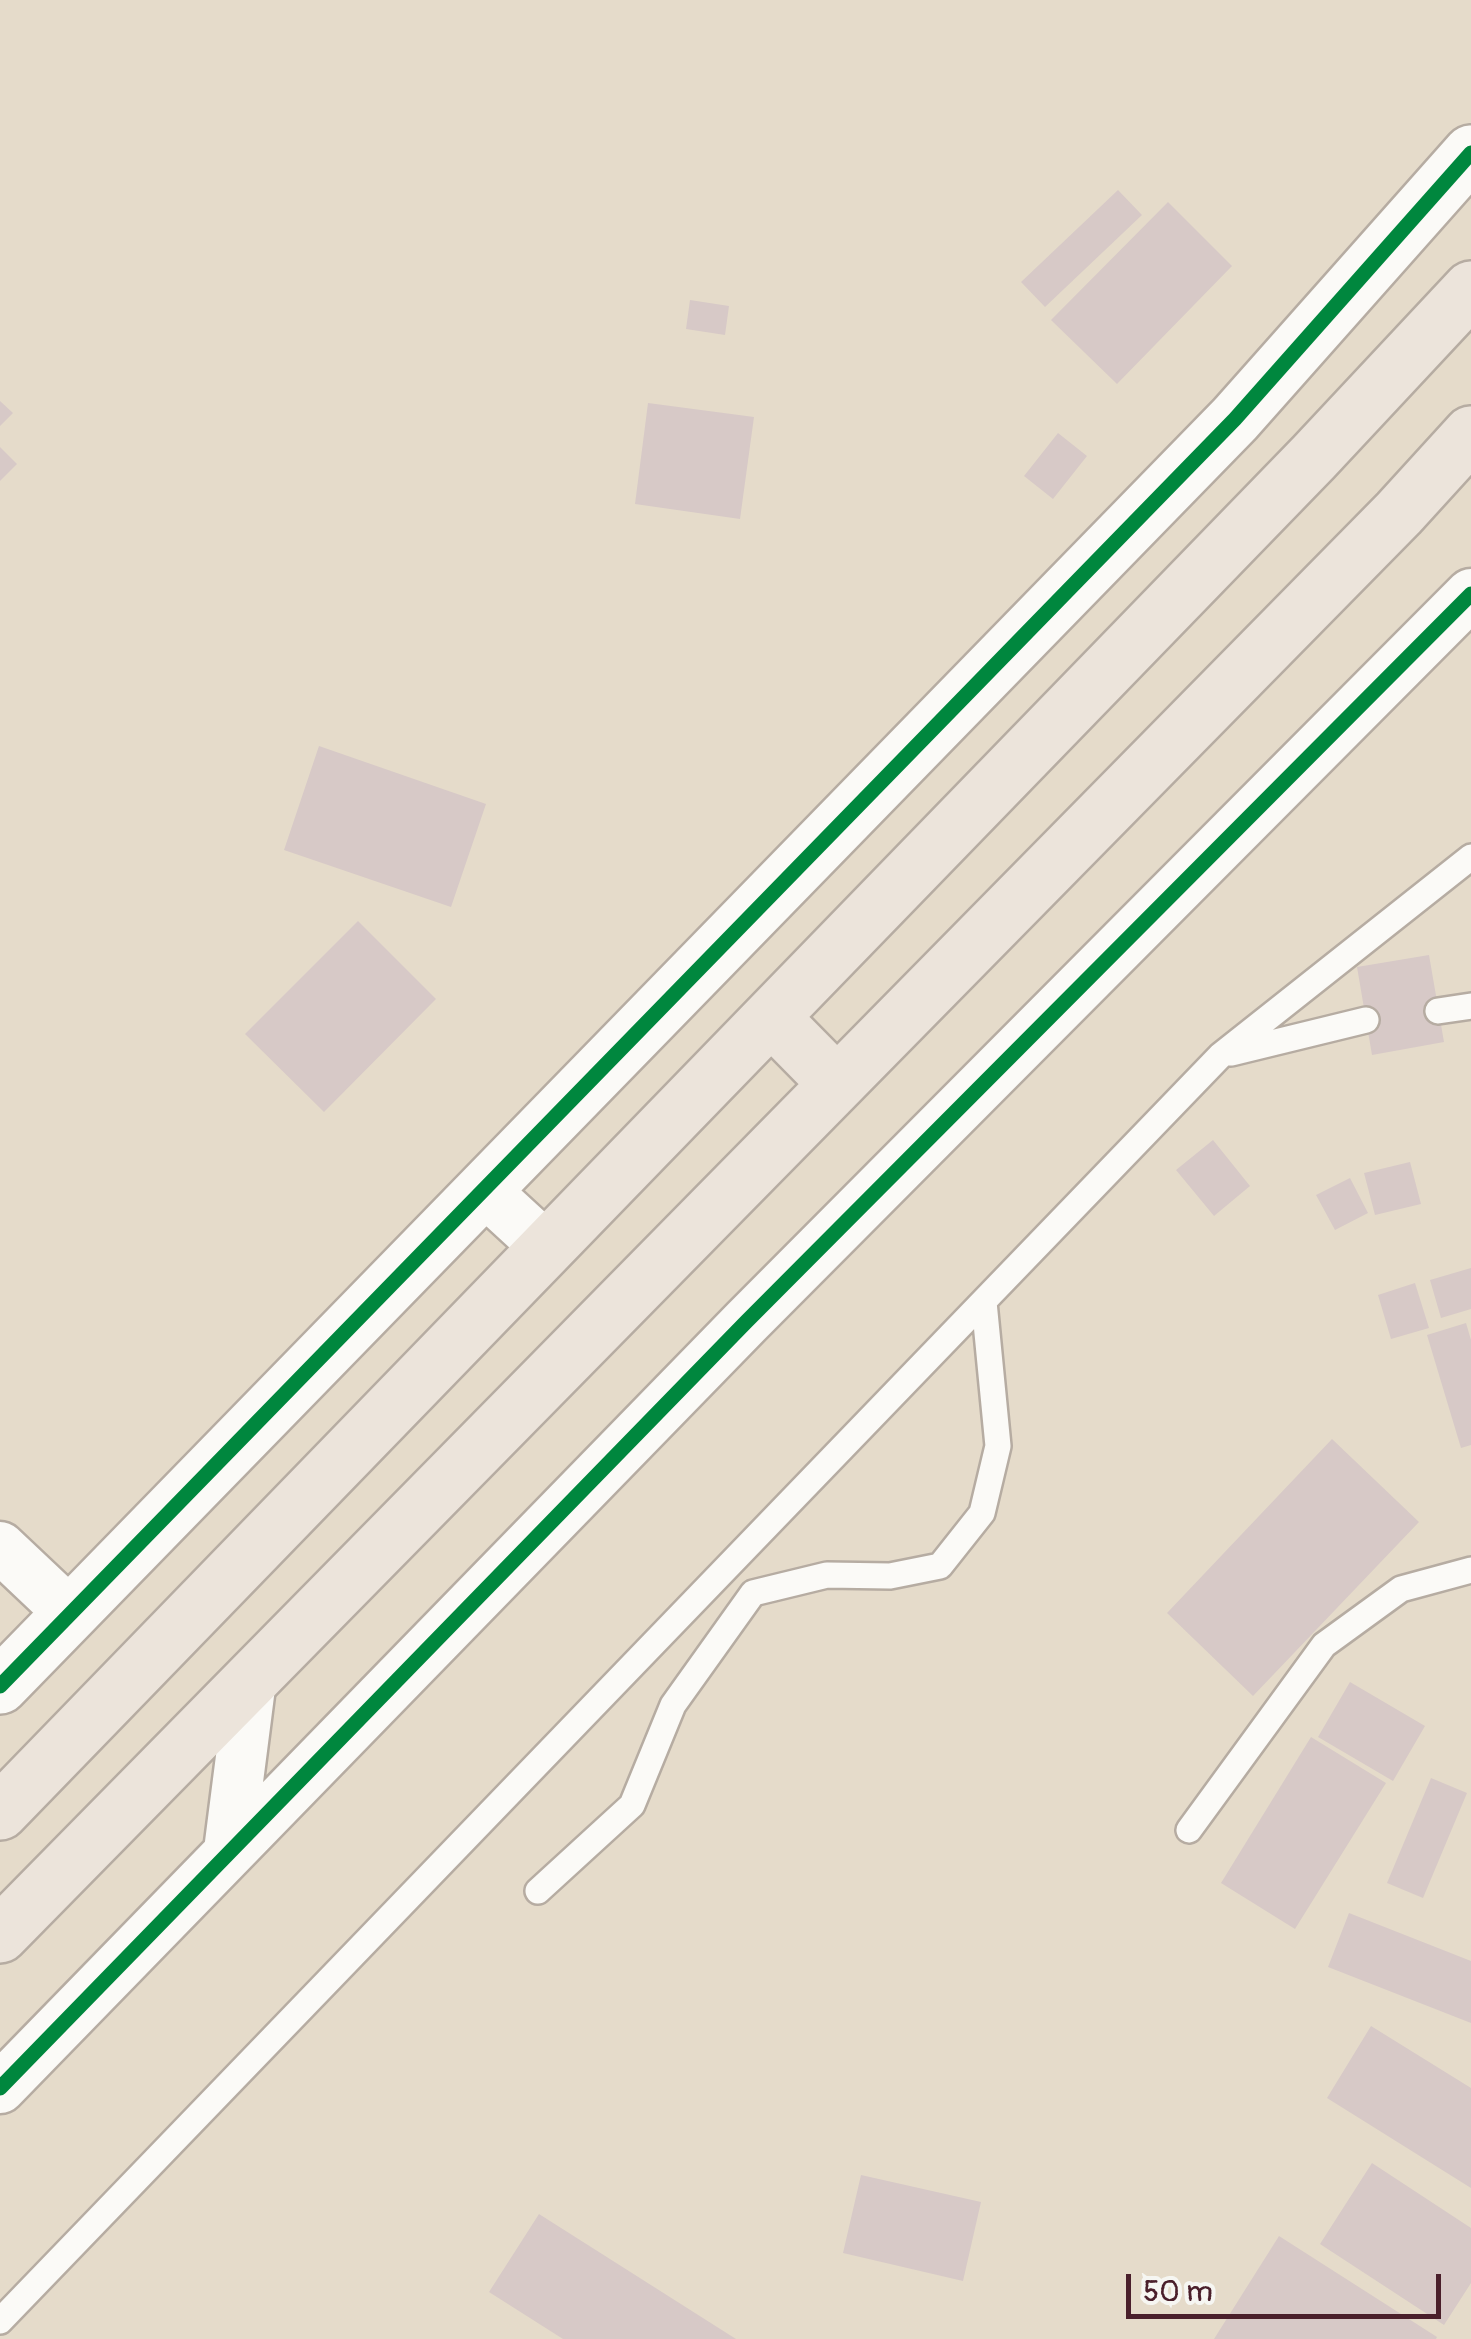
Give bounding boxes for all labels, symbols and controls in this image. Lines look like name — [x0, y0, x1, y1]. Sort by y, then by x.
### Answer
scale bar — [1131, 2254, 1446, 2316]
text: 50 m — [1143, 2273, 1213, 2310]

